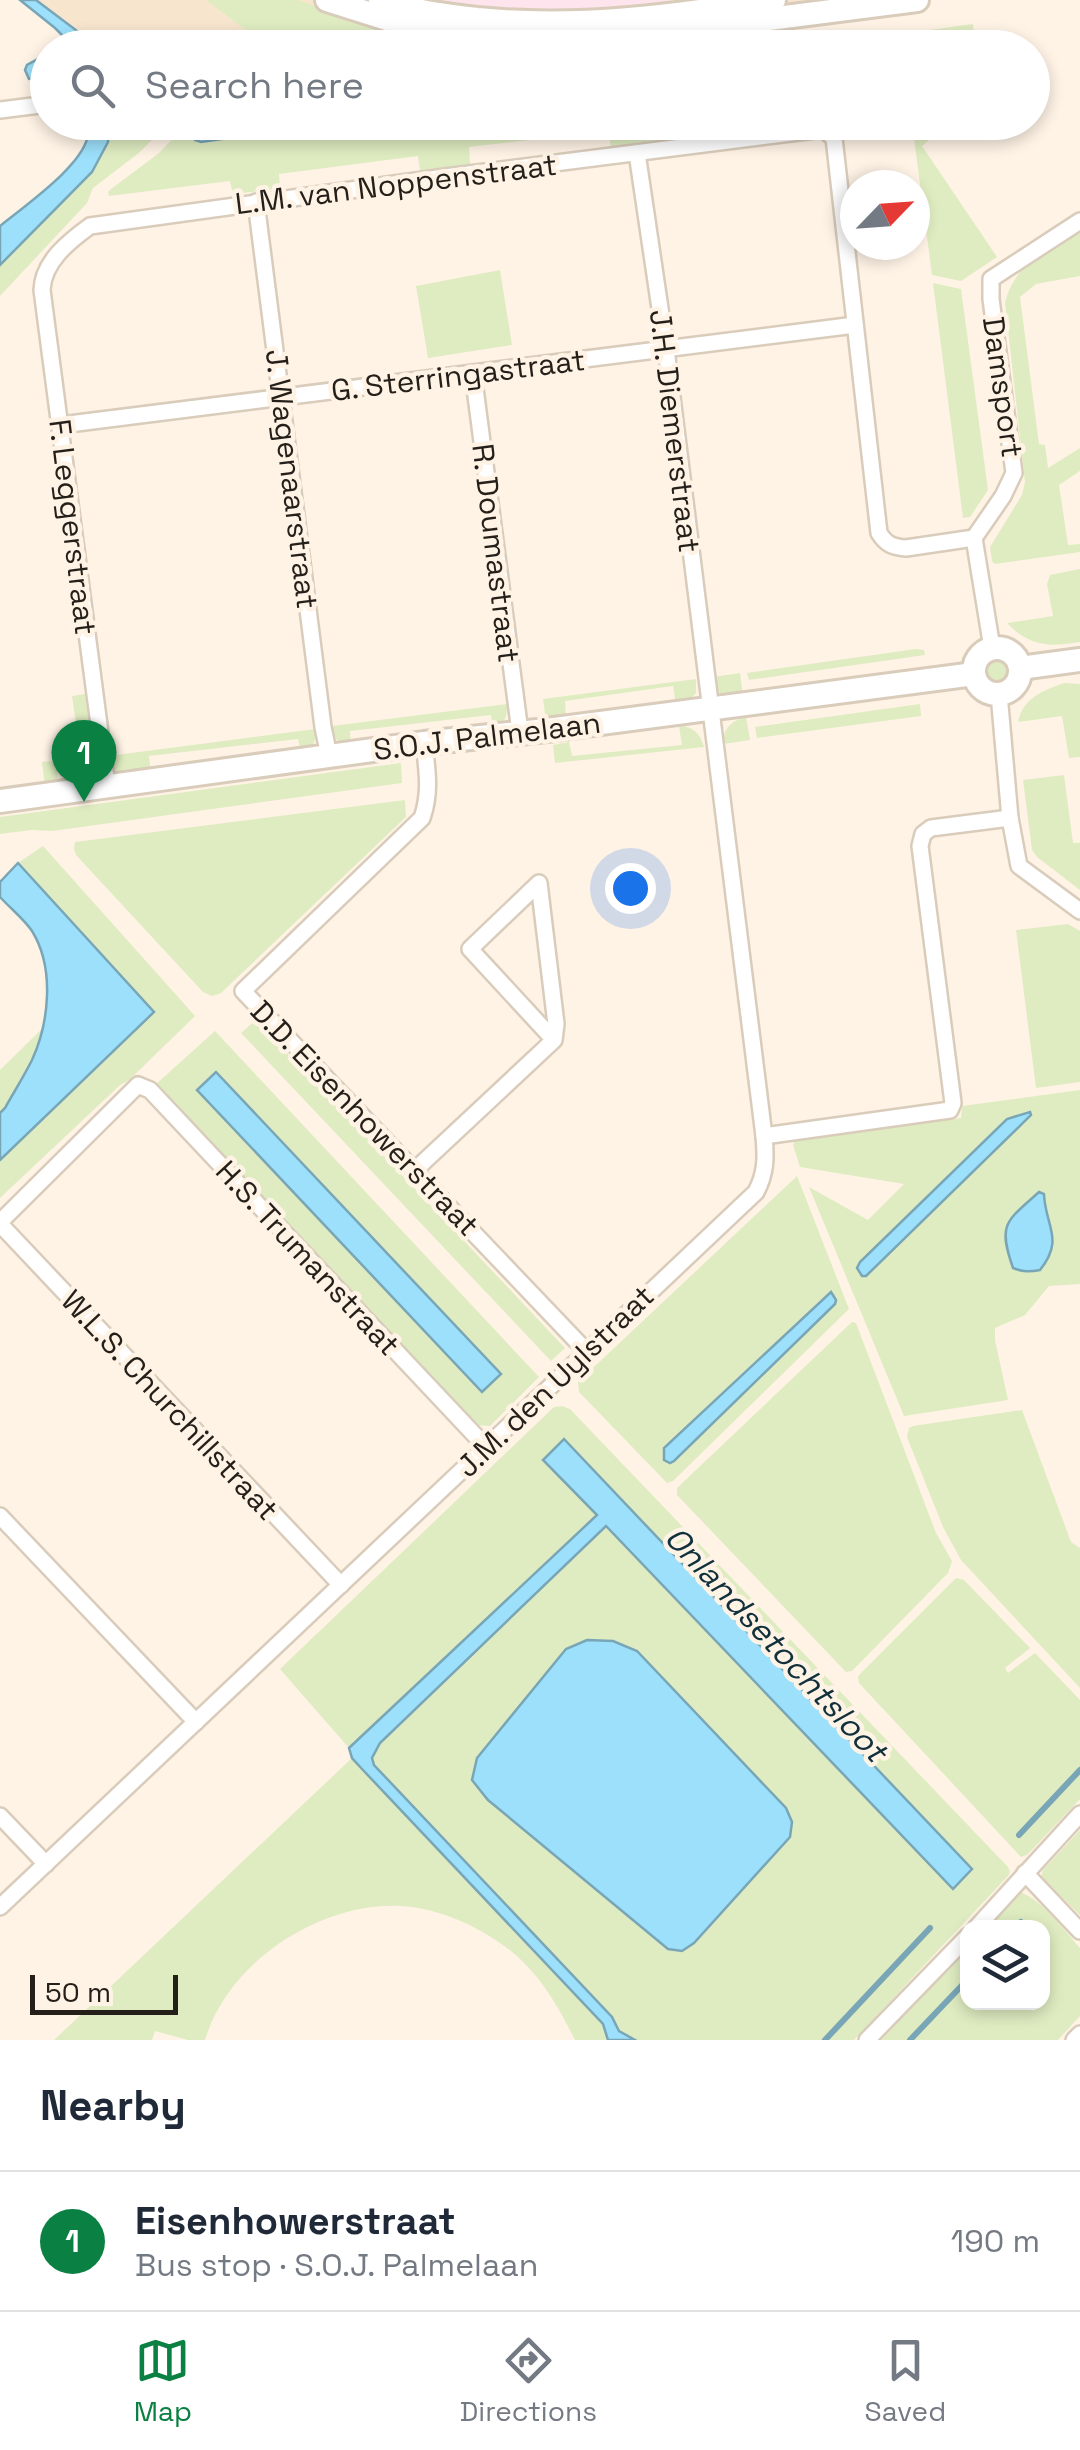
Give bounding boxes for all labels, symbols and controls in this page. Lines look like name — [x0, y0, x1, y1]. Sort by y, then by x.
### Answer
search box — [30, 30, 1050, 140]
icon: search — [65, 58, 120, 113]
text: Search here — [145, 61, 364, 109]
street label: L.M. van Noppenstraat — [233, 145, 559, 223]
north arrow — [840, 170, 930, 260]
street label: J.H. Diemerstraat — [641, 307, 709, 555]
street label: Damsport — [974, 314, 1032, 460]
street label: G. Sterringastraat — [329, 340, 587, 410]
street label: J. Wagenaarstraat — [257, 347, 327, 611]
street label: F. Leggerstraat — [40, 417, 106, 637]
street label: R. Doumastraat — [463, 441, 529, 665]
street label: S.O.J. Palmelaan — [371, 703, 603, 769]
pin: 1 — [52, 720, 116, 802]
your location — [605, 863, 656, 914]
street label: D.D. Eisenhowerstraat — [242, 992, 488, 1244]
street label: H.S. Trumanstraat — [207, 1152, 409, 1364]
street label: J.M. den Uylstraat — [448, 1277, 662, 1485]
street label: W.L.S. Churchillstraat — [53, 1281, 287, 1529]
water label: Onlandsetochtsloot — [656, 1518, 898, 1773]
map controls — [960, 1920, 1050, 2010]
button: layers — [960, 1920, 1050, 2010]
scale bar — [30, 1970, 178, 2014]
text: 50 m — [45, 1974, 111, 2010]
text: Nearby — [40, 2079, 186, 2132]
text: Eisenhowerstraat — [135, 2197, 456, 2245]
text: 1 — [65, 2221, 80, 2261]
text: 190 m — [951, 2221, 1040, 2261]
text: Bus stop · S.O.J. Palmelaan — [135, 2245, 538, 2285]
tab: Map — [134, 2333, 192, 2429]
tab: Directions — [460, 2333, 597, 2429]
tab: Saved — [865, 2333, 946, 2429]

